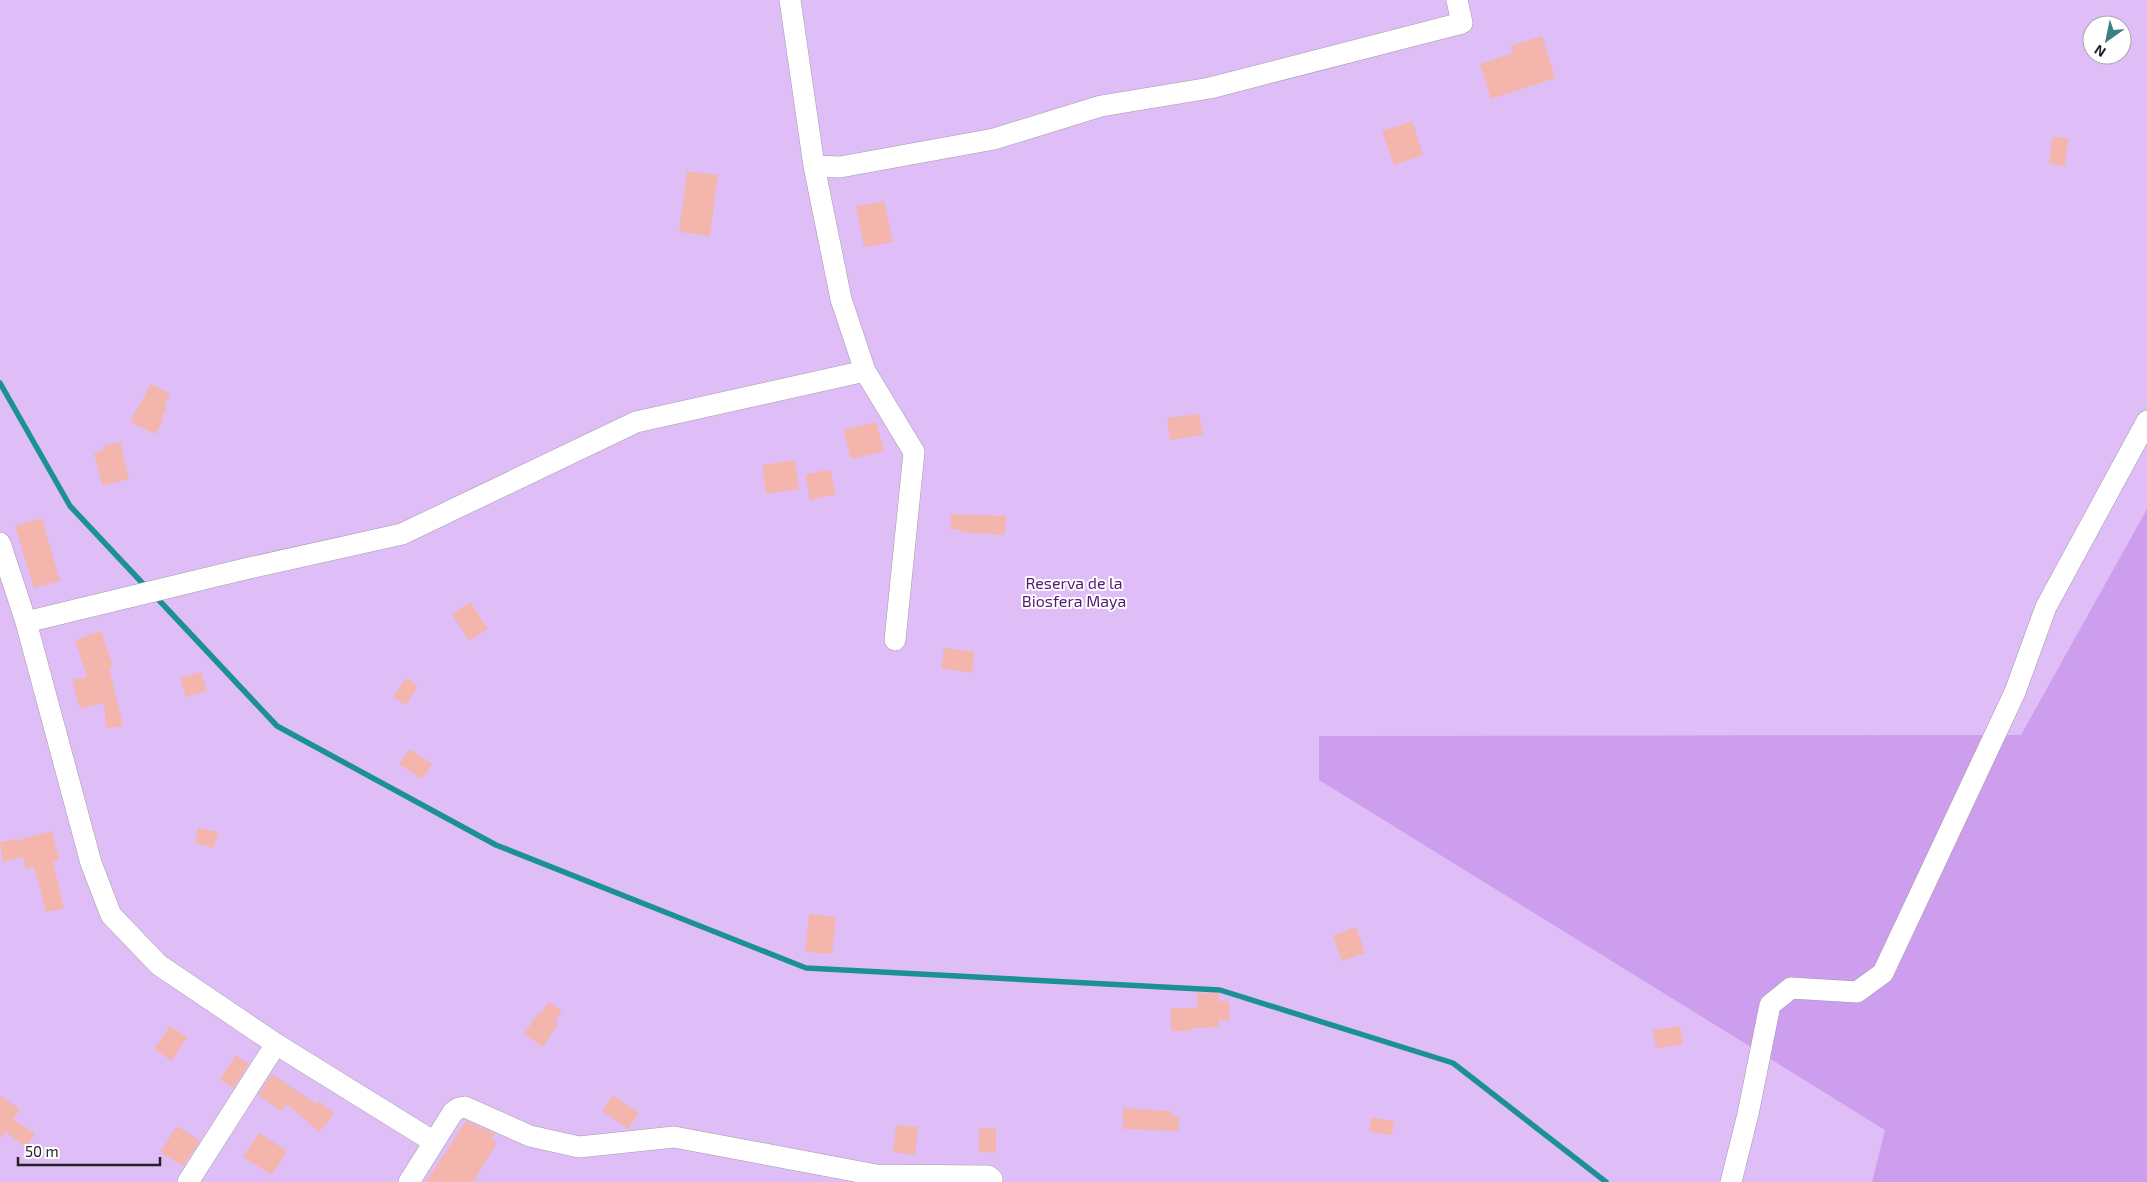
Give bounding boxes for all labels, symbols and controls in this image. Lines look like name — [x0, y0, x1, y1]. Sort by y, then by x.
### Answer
north arrow — [2082, 15, 2132, 65]
text: N — [2091, 41, 2109, 61]
park label: Reserva de la Biosfera Maya — [1022, 573, 1126, 610]
scale bar — [18, 1134, 160, 1166]
text: 50 m — [25, 1142, 59, 1160]

